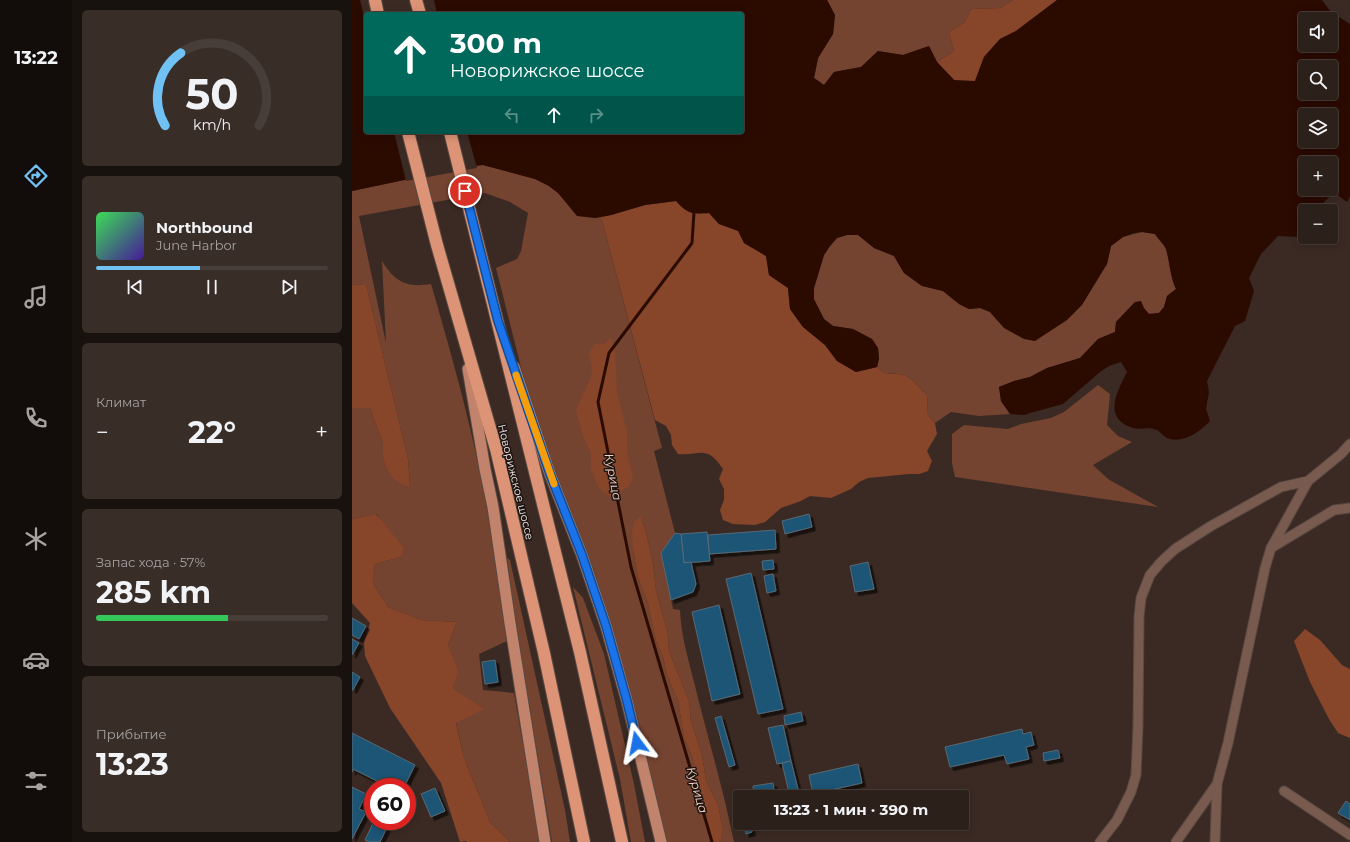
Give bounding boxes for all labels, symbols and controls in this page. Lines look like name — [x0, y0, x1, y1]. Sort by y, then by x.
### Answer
map controls — [1298, 12, 1338, 244]
button: sound — [1298, 12, 1338, 52]
text: 300 m — [450, 26, 542, 60]
icon: ahead — [384, 28, 436, 80]
text: 13:22 — [14, 47, 58, 69]
text: Новорижское шоссе — [450, 60, 645, 82]
button: search — [1298, 60, 1338, 100]
text: 50 — [186, 69, 238, 119]
icon: left — [501, 104, 523, 126]
icon: ahead — [543, 104, 565, 126]
icon: right — [585, 104, 607, 126]
button: layers — [1298, 108, 1338, 148]
text: km/h — [193, 116, 231, 134]
button: + — [1298, 156, 1338, 196]
icon: directions — [22, 162, 50, 190]
pin — [448, 174, 482, 208]
icon: arrive — [454, 180, 476, 202]
button: − — [1298, 204, 1338, 244]
text: Northbound — [156, 218, 253, 237]
text: June Harbor — [156, 237, 237, 253]
icon: previous — [124, 276, 146, 298]
icon: pause — [201, 276, 223, 298]
icon: next — [278, 276, 300, 298]
icon: music — [22, 283, 50, 311]
text: Климат — [96, 394, 146, 410]
icon: phone — [22, 404, 50, 432]
text: 22° — [188, 414, 236, 451]
text: − — [96, 419, 109, 446]
text: + — [315, 419, 328, 446]
street label: Новорижское шоссе — [495, 423, 537, 542]
water label: Курица — [602, 452, 625, 502]
icon: climate — [22, 525, 50, 553]
text: Запас хода · 57% — [96, 554, 205, 570]
text: 285 km — [96, 574, 211, 611]
icon: car — [22, 646, 50, 674]
position arrow — [616, 722, 658, 764]
text: Прибытие — [96, 726, 167, 742]
text: 13:23 — [96, 746, 169, 783]
water label: Курица — [684, 765, 711, 815]
icon: filters — [22, 767, 50, 795]
speed limit sign: 60 — [364, 778, 416, 830]
text: 13:23 · 1 мин · 390 m — [774, 800, 928, 819]

